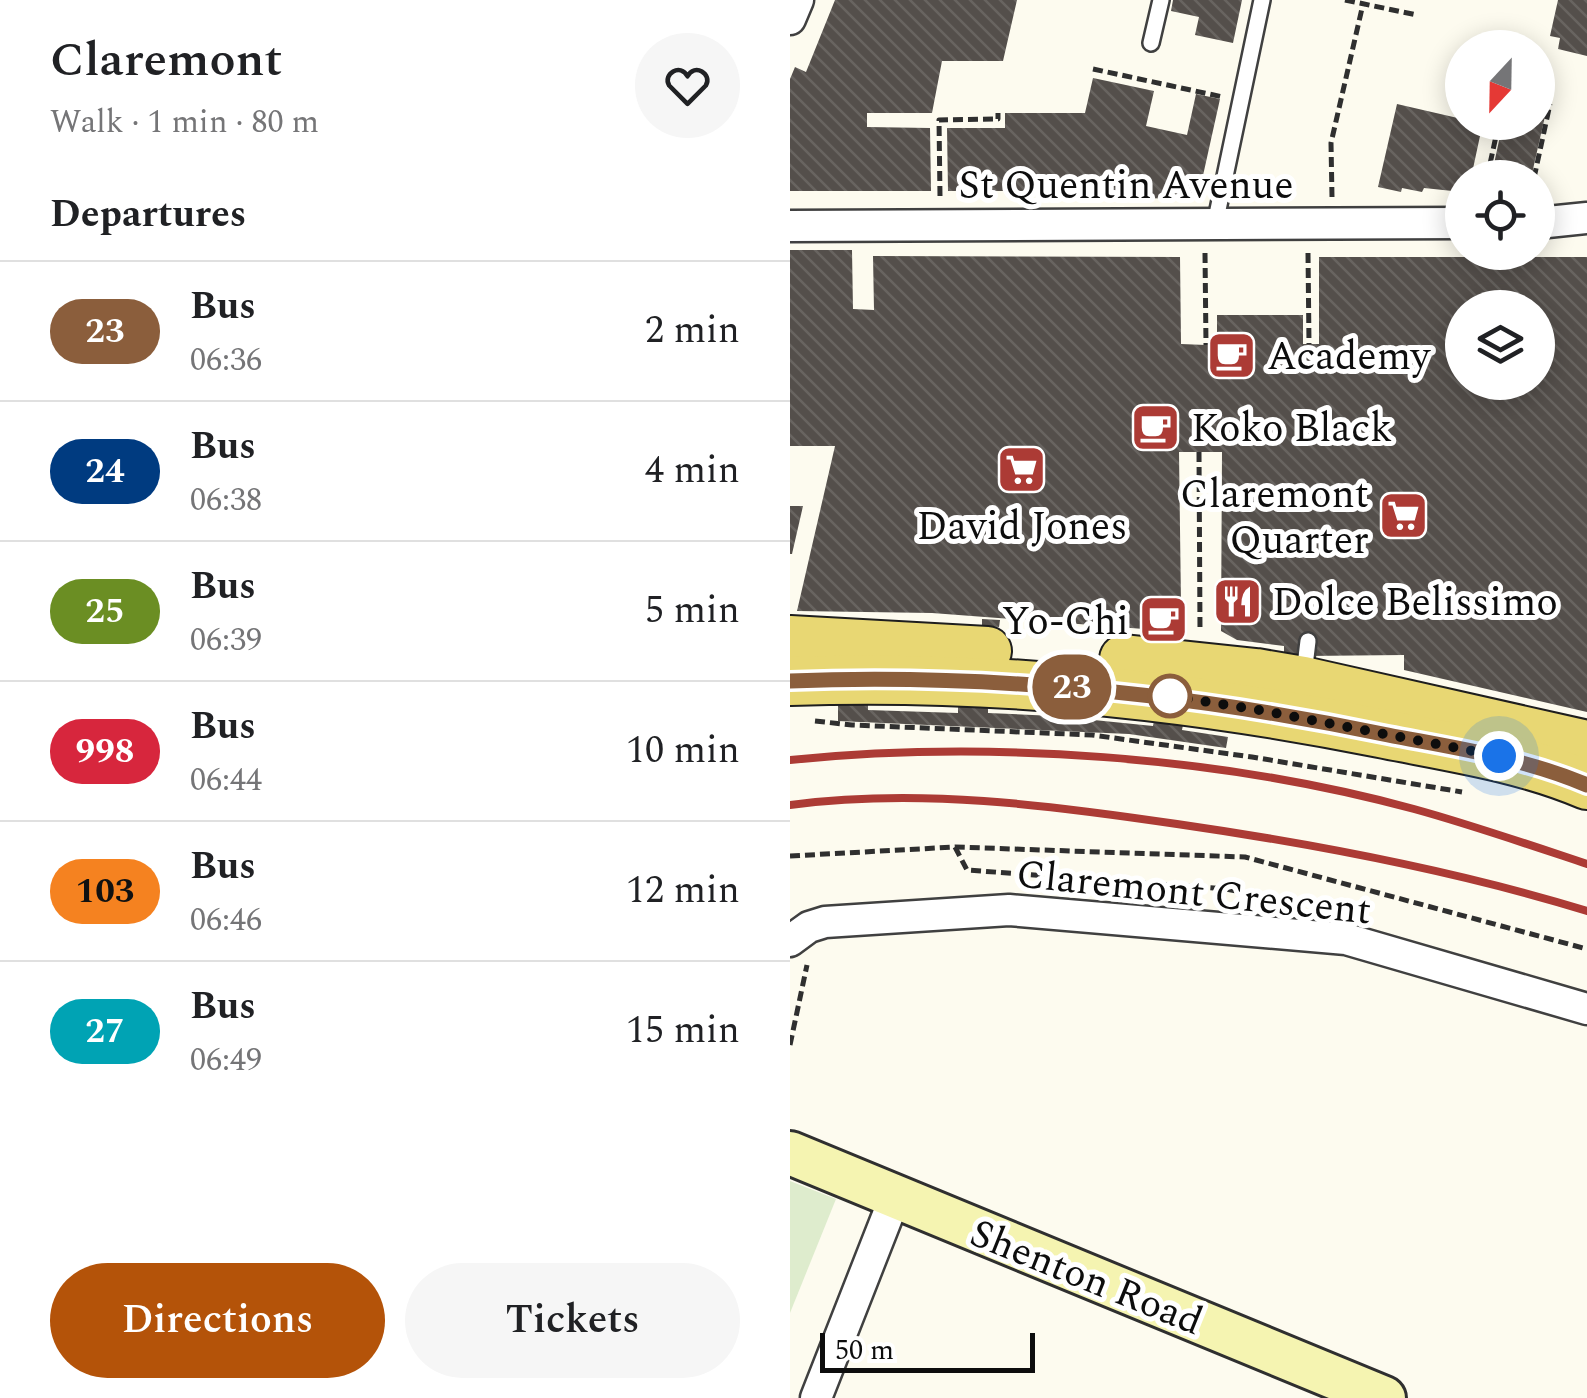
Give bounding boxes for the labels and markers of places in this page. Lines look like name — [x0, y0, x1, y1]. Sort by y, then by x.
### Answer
place label: Academy — [1267, 327, 1432, 388]
cafe icon: Academy — [1206, 329, 1258, 381]
place label: Koko Black — [1191, 399, 1392, 460]
cafe icon: Koko Black — [1130, 401, 1182, 453]
supermarket icon: David Jones — [996, 444, 1048, 496]
place label: Claremont Quarter — [1180, 465, 1369, 572]
supermarket icon: Claremont Quarter — [1378, 490, 1430, 542]
place label: David Jones — [917, 497, 1127, 558]
place label: Dolce Belissimo — [1272, 573, 1558, 634]
restaurant icon: Dolce Belissimo — [1211, 575, 1263, 627]
place label: Yo-Chi — [1001, 592, 1129, 653]
cafe icon: Yo-Chi — [1138, 594, 1190, 646]
unlabelled marker — [1149, 675, 1191, 717]

